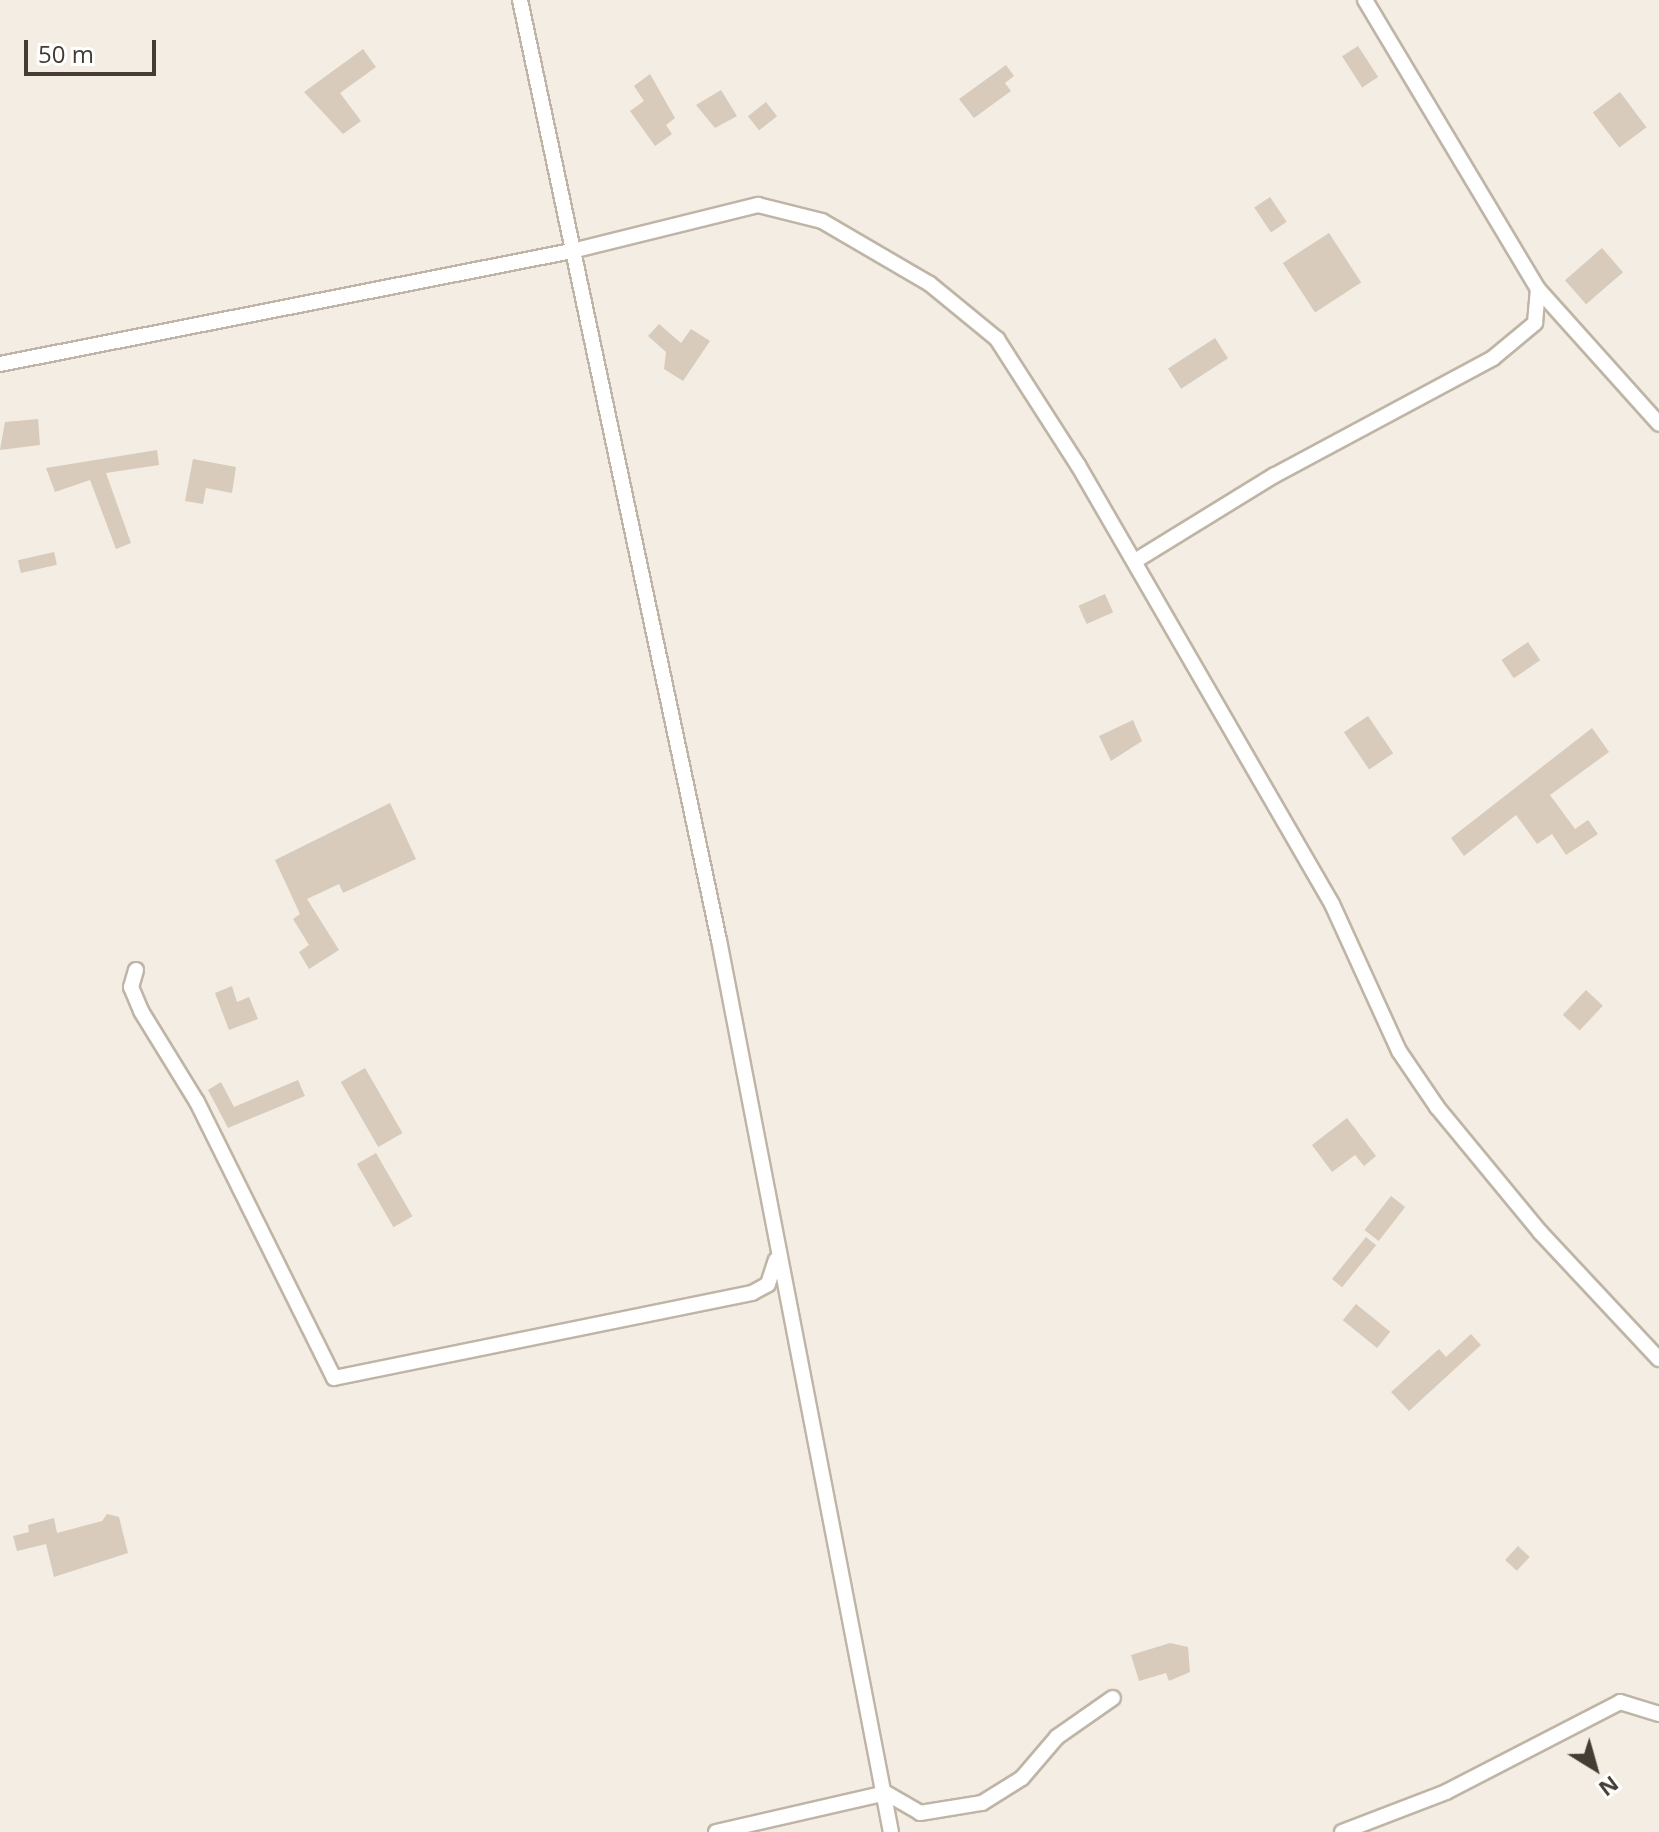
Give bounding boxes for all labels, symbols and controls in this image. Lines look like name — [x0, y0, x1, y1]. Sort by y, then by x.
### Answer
scale bar — [28, 24, 160, 74]
text: 50 m — [38, 37, 94, 70]
north arrow — [1555, 1728, 1635, 1808]
text: N — [1593, 1770, 1626, 1805]

